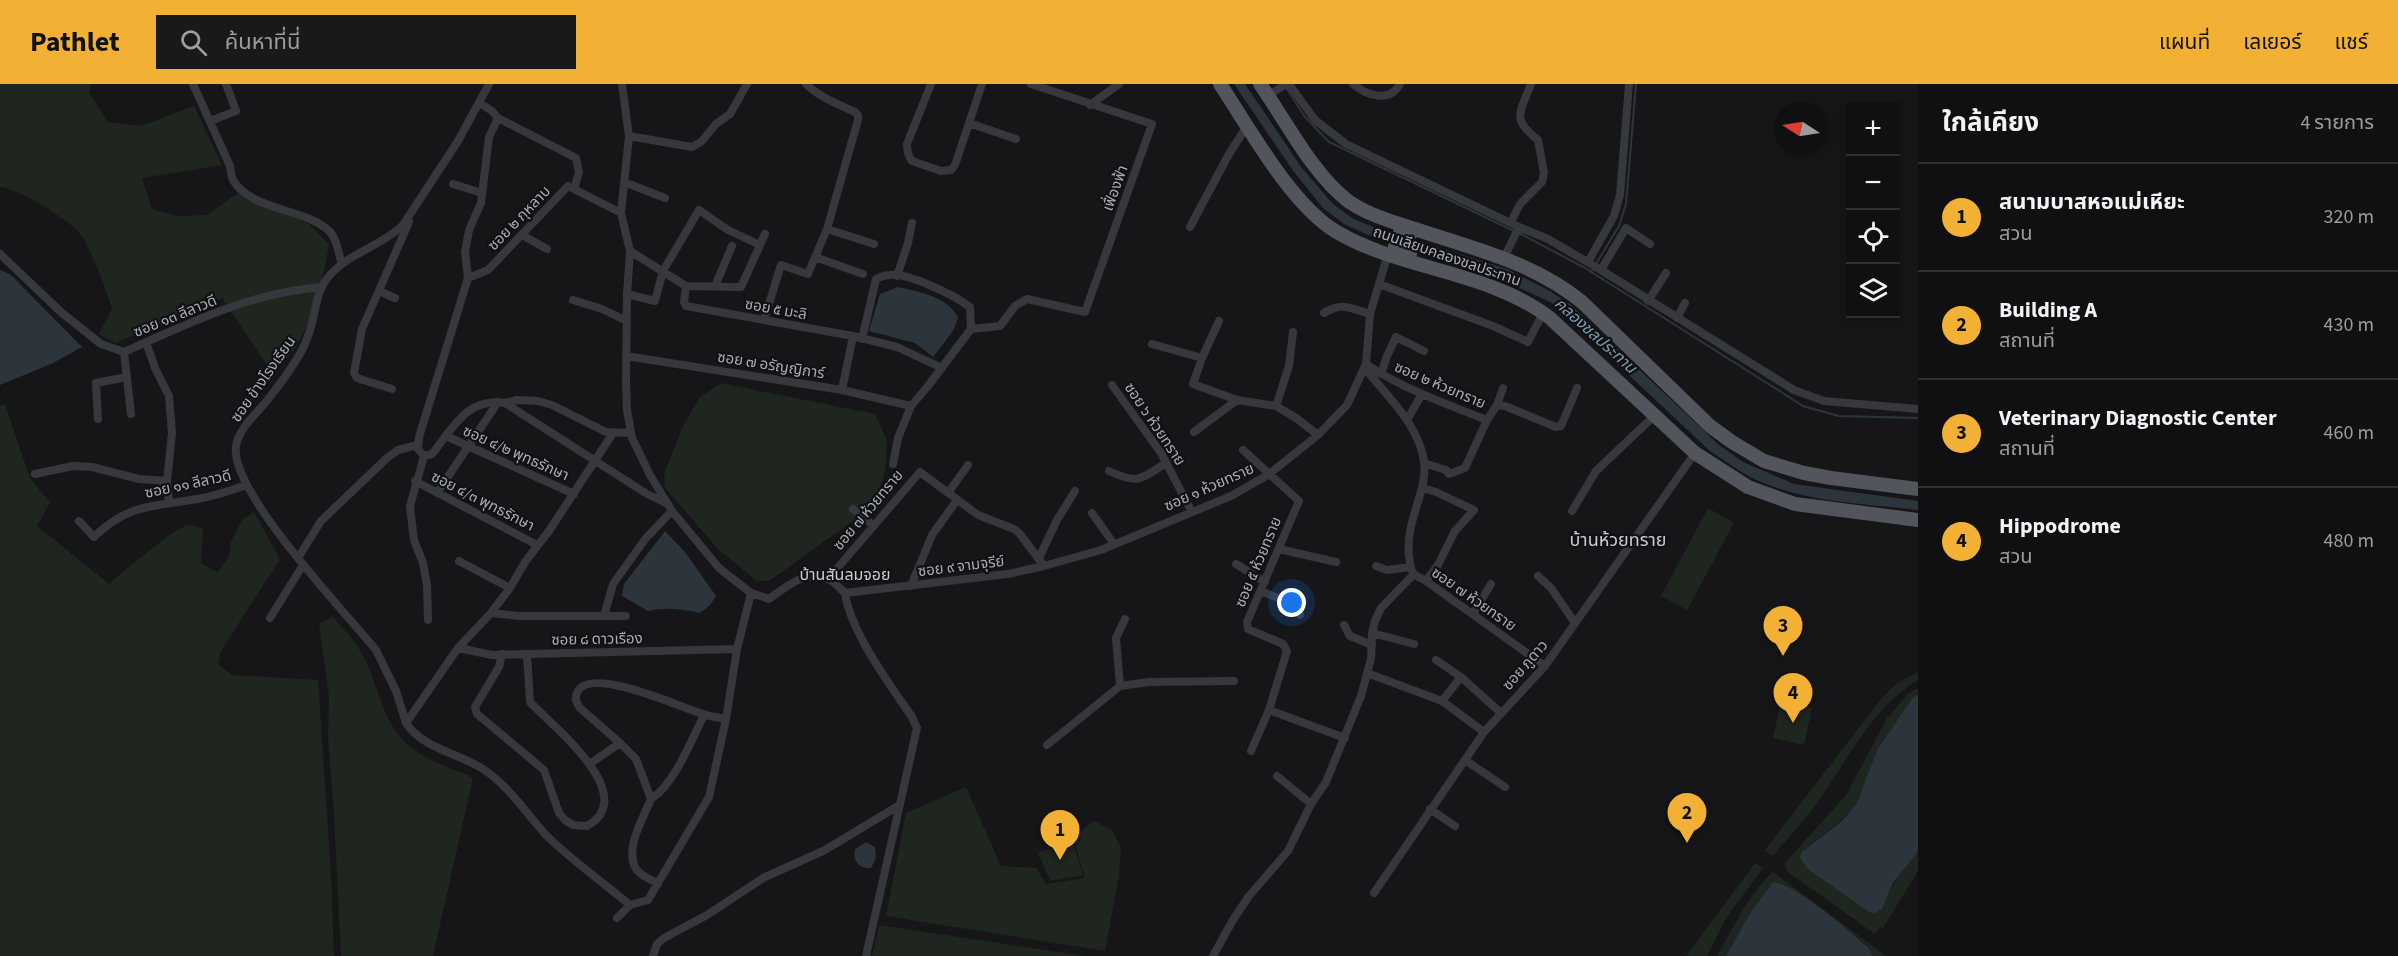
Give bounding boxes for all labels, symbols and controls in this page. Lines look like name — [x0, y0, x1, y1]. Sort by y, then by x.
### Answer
search box — [156, 15, 576, 69]
text: Pathlet — [30, 22, 120, 62]
icon: search — [177, 26, 210, 59]
text: ค้นหาที่นี่ — [225, 26, 300, 58]
text: แผนที่ — [2159, 27, 2210, 57]
text: เลเยอร์ — [2243, 27, 2302, 57]
text: แชร์ — [2335, 27, 2368, 57]
north arrow — [1774, 102, 1828, 156]
map controls — [1846, 102, 1900, 318]
button: + — [1846, 102, 1900, 156]
text: ใกล้เคียง — [1942, 104, 2039, 141]
text: 4 รายการ — [2300, 109, 2374, 137]
button: − — [1846, 156, 1900, 210]
street label: เฟื่องฟ้า — [1097, 162, 1133, 214]
street label: ซอย ๒ กุหลาบ — [483, 181, 556, 255]
text: สนามบาสหอแม่เหียะ — [1999, 186, 2185, 218]
text: 1 — [1956, 203, 1967, 231]
text: 320 m — [2324, 203, 2374, 231]
button: locate — [1846, 210, 1900, 264]
text: สวน — [1999, 220, 2033, 248]
street label: ถนนเลียบคลองชลประทาน — [1370, 221, 1524, 292]
button: layers — [1846, 264, 1900, 318]
street label: ซอย ๑๓ ลีลาวดี — [130, 290, 220, 343]
water label: คลองชลประทาน — [1549, 293, 1642, 379]
street label: ซอย ๕ มะลิ — [743, 294, 809, 325]
text: Building A — [1999, 294, 2097, 326]
text: 2 — [1956, 311, 1967, 339]
text: 430 m — [2324, 311, 2374, 339]
text: สถานที่ — [1999, 327, 2055, 355]
street label: ซอย ข้างโรงเรียน — [226, 332, 301, 427]
street label: ซอย ๗ อรัญญิการ์ — [716, 347, 827, 384]
street label: ซอย ๒ ห้วยทราย — [1391, 357, 1489, 414]
street label: ซอย ๖ ห้วยทราย — [1119, 379, 1190, 470]
text: Veterinary Diagnostic Center — [1999, 402, 2277, 434]
text: 3 — [1956, 419, 1967, 447]
text: 460 m — [2324, 419, 2374, 447]
street label: ซอย ๔/๒ พุทธรักษา — [459, 421, 572, 486]
text: สถานที่ — [1999, 435, 2055, 463]
street label: ซอย ๑ ห้วยทราย — [1161, 458, 1258, 517]
street label: ซอย ๑๑ ลีลาวดี — [143, 465, 233, 504]
street label: ซอย ๔/๓ พุทธรักษา — [428, 466, 538, 537]
street label: ซอย ๗ ห้วยทราย — [828, 466, 908, 555]
text: Hippodrome — [1999, 510, 2121, 542]
street label: ซอย ๕ ห้วยทราย — [1230, 514, 1287, 611]
text: 4 — [1956, 527, 1967, 555]
text: 480 m — [2324, 527, 2374, 555]
district label: บ้านห้วยทราย — [1569, 528, 1667, 553]
text: สวน — [1999, 543, 2033, 571]
street label: ซอย ๙ จามจุรีย์ — [917, 551, 1006, 582]
street label: ซอย ๗ ห้วยทราย — [1427, 562, 1520, 636]
district label: บ้านสันลมจอย — [799, 564, 891, 586]
your location — [1277, 588, 1306, 617]
pin: 3 — [1764, 606, 1802, 656]
street label: ซอย ๘ ดาวเรือง — [551, 628, 643, 651]
street label: ซอย ภูดาว — [1498, 636, 1553, 695]
pin: 4 — [1774, 674, 1812, 723]
pin: 2 — [1668, 794, 1706, 843]
pin: 1 — [1040, 810, 1080, 860]

